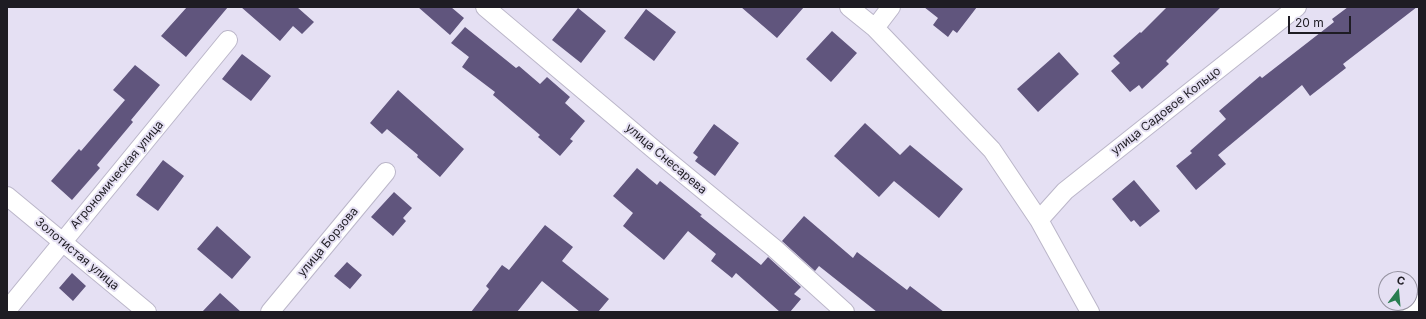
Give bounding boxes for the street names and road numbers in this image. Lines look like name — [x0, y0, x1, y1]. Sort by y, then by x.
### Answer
street label: улица Садовое Кольцо — [1108, 64, 1224, 158]
street label: Агрономическая улица — [67, 118, 167, 232]
street label: улица Снесарева — [622, 121, 710, 197]
street label: улица Борзова — [295, 204, 361, 280]
street label: Золотистая улица — [32, 215, 122, 293]

